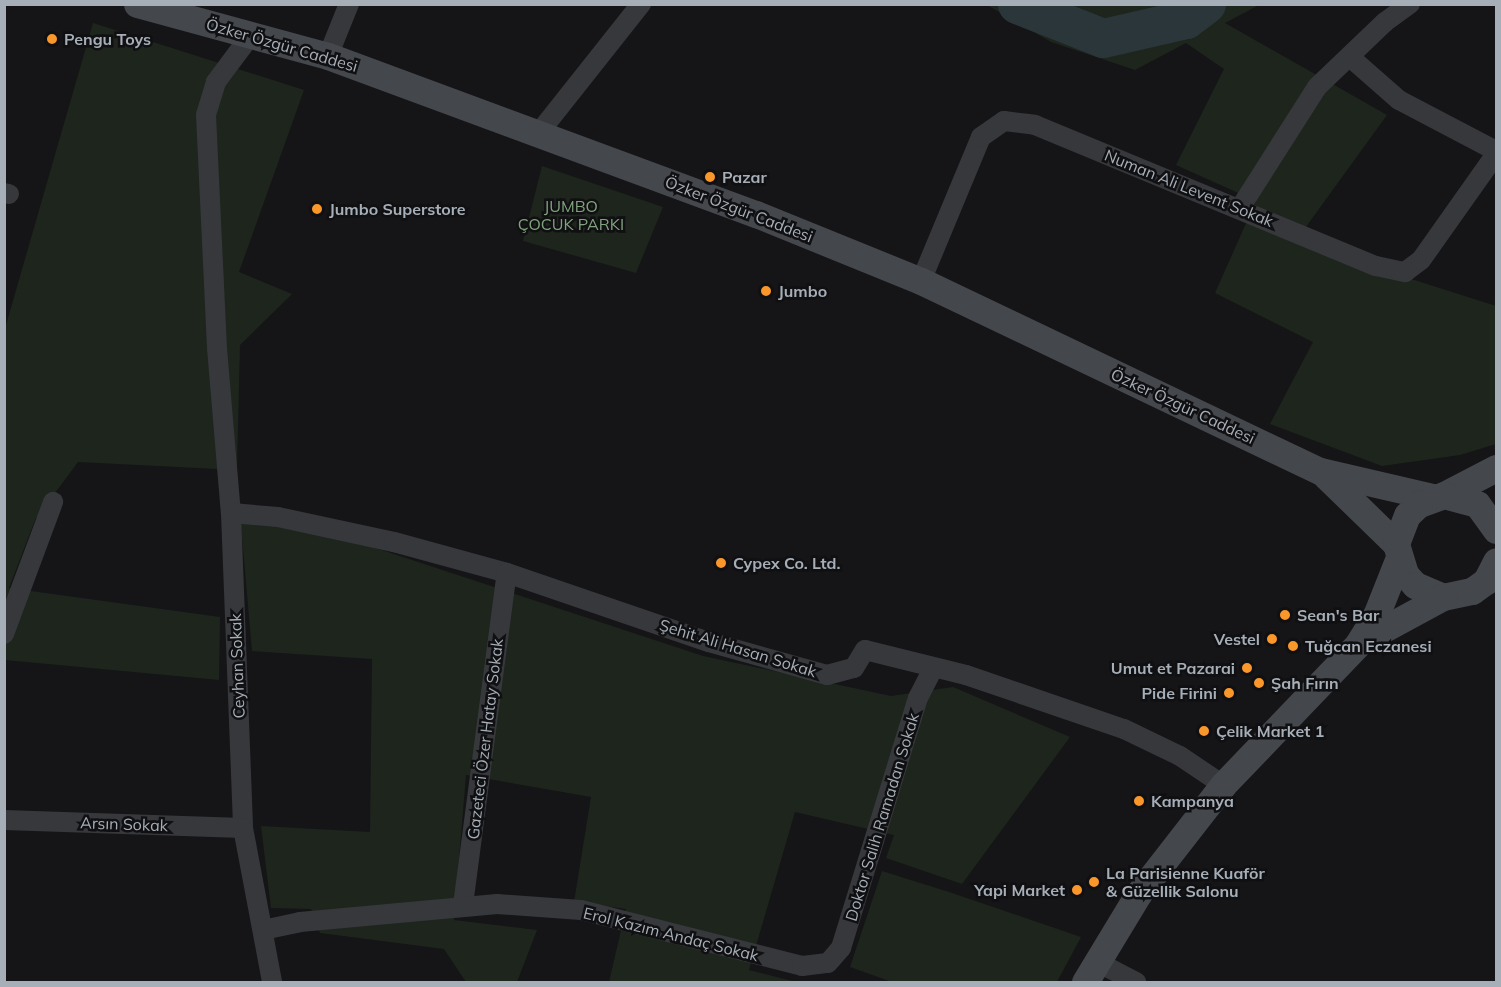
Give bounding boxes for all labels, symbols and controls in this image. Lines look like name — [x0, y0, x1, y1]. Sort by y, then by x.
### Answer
street label: Özker Özgür Caddesi — [204, 14, 360, 76]
place label: Pengu Toys — [64, 29, 151, 49]
marker: Pengu Toys — [45, 32, 59, 46]
street label: Numan Ali Levent Sokak — [1102, 145, 1276, 231]
place label: Pazar — [722, 167, 767, 187]
marker: Pazar — [703, 170, 717, 184]
street label: Özker Özgür Caddesi — [662, 172, 816, 246]
park label: JUMBO ÇOCUK PARKI — [518, 196, 624, 234]
place label: Jumbo Superstore — [329, 199, 466, 219]
marker: Jumbo Superstore — [310, 202, 324, 216]
place label: Jumbo — [778, 281, 827, 301]
marker: Jumbo — [759, 284, 773, 298]
street label: Özker Özgür Caddesi — [1108, 364, 1258, 448]
place label: Cypex Co. Ltd. — [733, 553, 840, 573]
marker: Cypex Co. Ltd. — [714, 556, 728, 570]
place label: Sean's Bar — [1297, 605, 1379, 625]
marker: Sean's Bar — [1278, 608, 1292, 622]
street label: Ceyhan Sokak — [226, 613, 248, 719]
street label: Şehit Ali Hasan Sokak — [657, 615, 819, 681]
place label: Vestel — [1214, 629, 1260, 649]
marker: Vestel — [1265, 632, 1279, 646]
place label: Tuğcan Eczanesi — [1305, 636, 1432, 656]
street label: Gazeteci Özer Hatay Sokak — [463, 637, 507, 841]
marker: Tuğcan Eczanesi — [1286, 639, 1300, 653]
place label: Umut et Pazarai — [1111, 658, 1235, 678]
marker: Umut et Pazarai — [1240, 661, 1254, 675]
place label: Şah Fırın — [1271, 673, 1339, 693]
marker: Şah Fırın — [1252, 676, 1266, 690]
place label: Pide Firini — [1141, 683, 1217, 703]
marker: Pide Firini — [1222, 686, 1236, 700]
street label: Doktor Salih Ramadan Sokak — [841, 711, 923, 923]
place label: Çelik Market 1 — [1216, 721, 1324, 741]
marker: Çelik Market 1 — [1197, 724, 1211, 738]
place label: Kampanya — [1151, 791, 1234, 811]
marker: Kampanya — [1132, 794, 1146, 808]
street label: Arsın Sokak — [80, 813, 168, 835]
place label: La Parisienne Kuaför & Güzellik Salonu — [1106, 863, 1265, 901]
marker: La Parisienne Kuaför & Güzellik Salonu — [1087, 875, 1101, 889]
place label: Yapi Market — [974, 880, 1065, 900]
marker: Yapi Market — [1070, 883, 1084, 897]
street label: Erol Kazım Andaç Sokak — [581, 903, 761, 965]

